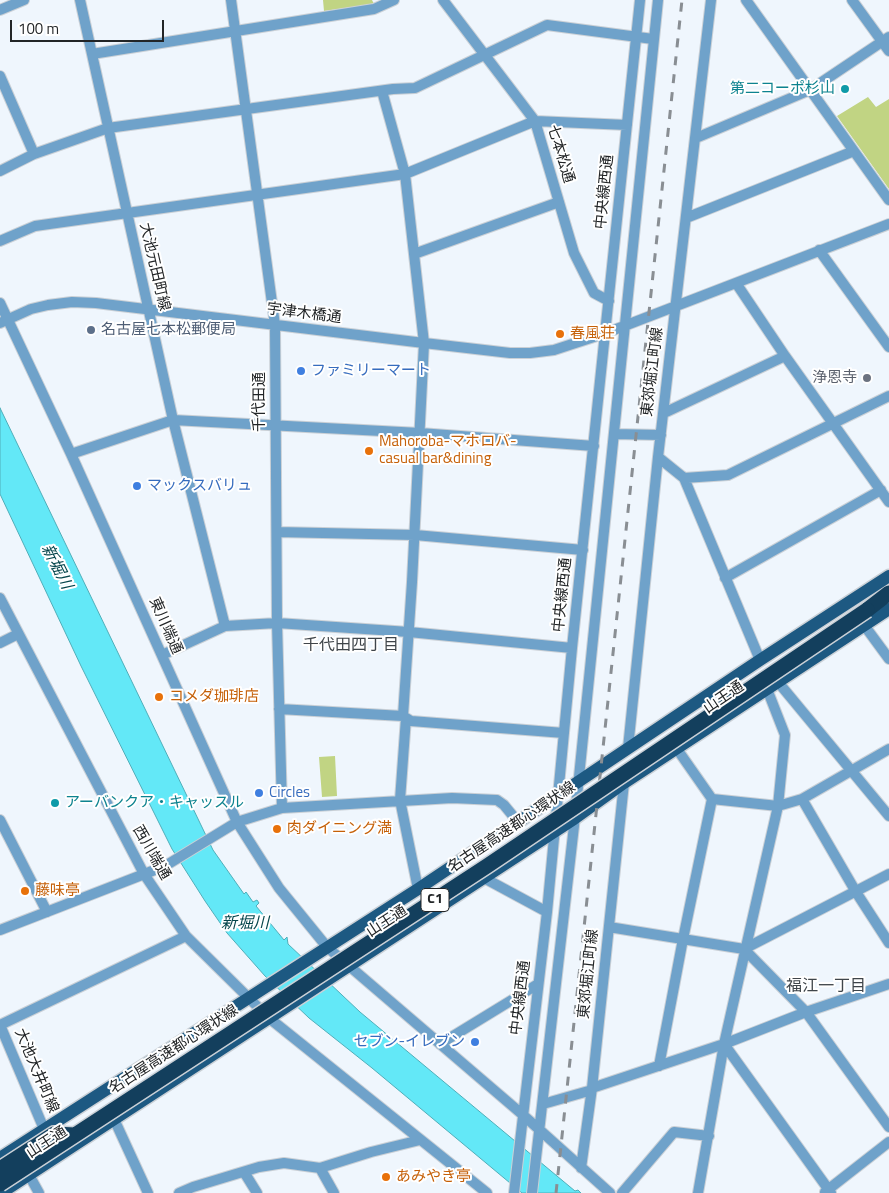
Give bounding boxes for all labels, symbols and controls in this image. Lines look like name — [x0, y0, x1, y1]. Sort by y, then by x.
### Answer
scale bar — [12, 10, 166, 42]
text: 100 m — [18, 17, 59, 40]
place label: 第二コーポ杉山 — [730, 80, 835, 98]
marker: 第二コーポ杉山 — [839, 83, 851, 95]
street label: 七本松通 — [543, 123, 577, 185]
street label: 中央線西通 — [592, 154, 618, 230]
street label: 大池元田町線 — [135, 221, 173, 313]
street label: 宇津木橋通 — [266, 300, 342, 328]
place label: 名古屋七本松郵便局 — [101, 321, 236, 339]
marker: 名古屋七本松郵便局 — [85, 324, 97, 336]
place label: 春風荘 — [570, 325, 615, 343]
street label: 東郊堀江町線 — [639, 326, 667, 418]
marker: 春風荘 — [554, 328, 566, 340]
place label: ファミリーマート — [311, 362, 431, 380]
marker: ファミリーマート — [295, 365, 307, 377]
place label: 浄恩寺 — [812, 369, 857, 387]
street label: 千代田通 — [251, 372, 269, 432]
marker: 浄恩寺 — [861, 372, 873, 384]
place label: Mahoroba-マホロバ- casual bar&dining — [379, 433, 517, 468]
marker: Mahoroba-マホロバ- casual bar&dining — [363, 445, 375, 457]
place label: マックスバリュ — [147, 477, 252, 495]
marker: マックスバリュ — [131, 480, 143, 492]
water label: 新堀川 — [37, 541, 75, 593]
street label: 中央線西通 — [550, 557, 576, 633]
street label: 東川端通 — [145, 595, 185, 657]
district label: 千代田四丁目 — [303, 636, 399, 656]
street label: 山王通 — [700, 678, 748, 718]
place label: コメダ珈琲店 — [169, 688, 259, 706]
marker: コメダ珈琲店 — [153, 691, 165, 703]
street label: 名古屋高速都心環状線 — [445, 779, 579, 877]
place label: Circles — [269, 784, 310, 802]
marker: Circles — [253, 787, 265, 799]
place label: アーバンクア・キャッスル — [65, 794, 244, 812]
marker: アーバンクア・キャッスル — [49, 797, 61, 809]
place label: 肉ダイニング満 — [287, 820, 392, 838]
street label: 西川端通 — [128, 823, 174, 883]
marker: 肉ダイニング満 — [271, 823, 283, 835]
place label: 藤味亭 — [35, 882, 80, 900]
marker: 藤味亭 — [19, 885, 31, 897]
road number: C1 — [421, 888, 449, 912]
street label: 山王通 — [363, 902, 411, 942]
water label: 新堀川 — [221, 914, 269, 934]
street label: 東郊堀江町線 — [575, 928, 603, 1020]
street label: 中央線西通 — [507, 960, 535, 1036]
district label: 福江一丁目 — [786, 977, 866, 997]
street label: 名古屋高速都心環状線 — [106, 1002, 242, 1098]
street label: 大池大井町線 — [10, 1026, 62, 1116]
place label: セブン-イレブン — [353, 1033, 465, 1051]
marker: セブン-イレブン — [469, 1036, 481, 1048]
street label: 山王通 — [23, 1123, 71, 1163]
place label: あみやき亭 — [396, 1168, 471, 1186]
marker: あみやき亭 — [380, 1171, 392, 1183]

